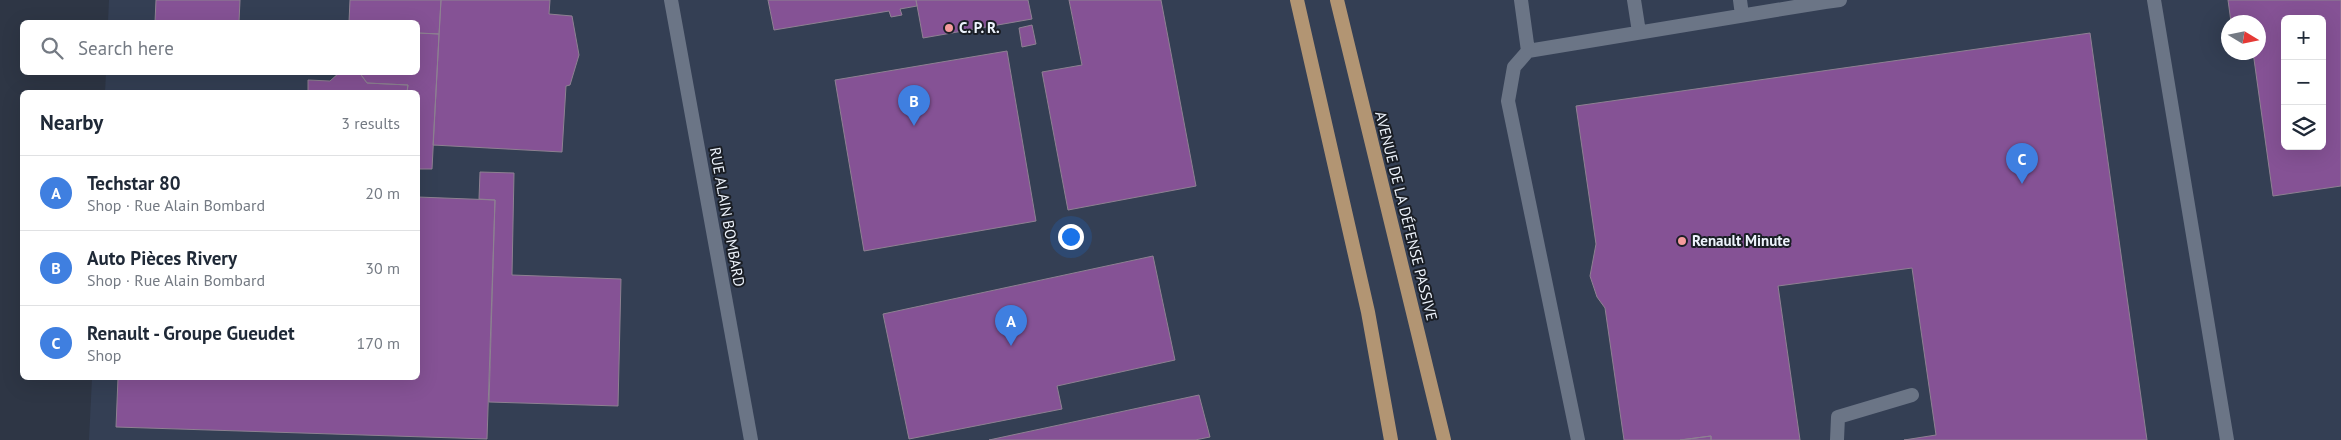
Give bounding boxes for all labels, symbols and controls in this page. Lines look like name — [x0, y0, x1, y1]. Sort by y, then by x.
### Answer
north arrow — [2221, 15, 2266, 60]
map controls — [2281, 15, 2326, 150]
button: + — [2281, 15, 2326, 60]
place label: C. P. R. — [959, 18, 1000, 37]
search box — [20, 20, 420, 75]
marker: C. P. R. — [943, 22, 955, 34]
icon: search — [38, 34, 66, 62]
text: Search here — [78, 36, 174, 60]
button: − — [2281, 60, 2326, 105]
pin: B — [898, 85, 930, 126]
button: layers — [2281, 105, 2326, 150]
text: Nearby — [40, 109, 103, 136]
street label: AVENUE DE LA DÉFENSE PASSIVE — [1371, 109, 1442, 323]
text: 3 results — [341, 113, 400, 133]
pin: C — [2006, 143, 2038, 184]
street label: RUE ALAIN BOMBARD — [706, 146, 749, 288]
text: Techstar 80 — [87, 171, 181, 195]
text: A — [51, 183, 61, 203]
text: 20 m — [365, 183, 400, 203]
text: Shop · Rue Alain Bombard — [87, 195, 265, 215]
your location — [1058, 224, 1084, 250]
place label: Renault Minute — [1692, 231, 1790, 250]
marker: Renault Minute — [1676, 235, 1688, 247]
text: Auto Pièces Rivery — [87, 246, 237, 270]
text: B — [51, 258, 61, 278]
text: 30 m — [365, 258, 400, 278]
text: Shop · Rue Alain Bombard — [87, 270, 265, 290]
pin: A — [995, 305, 1027, 346]
text: Renault - Groupe Gueudet — [87, 321, 295, 345]
text: C — [52, 333, 60, 353]
text: 170 m — [357, 333, 400, 353]
text: Shop — [87, 345, 121, 365]

